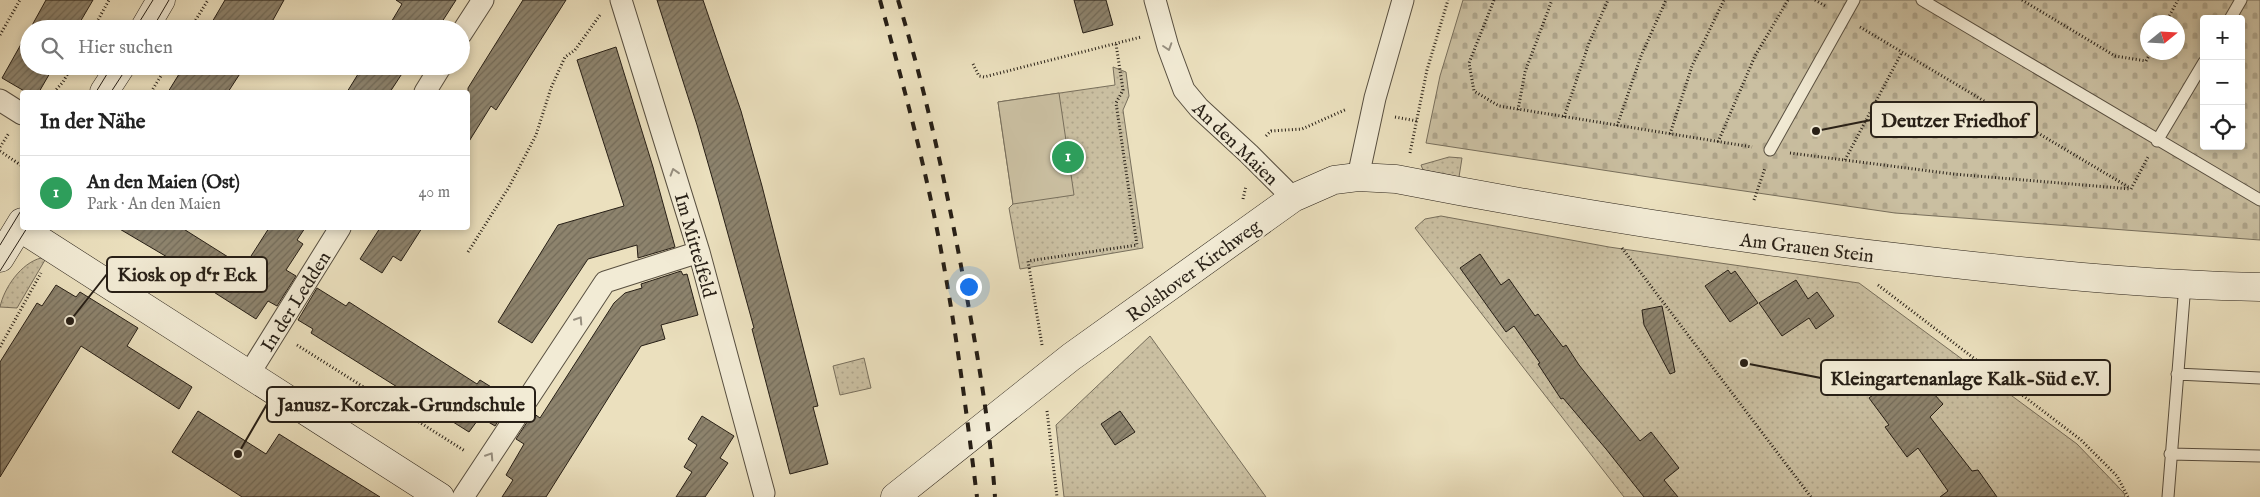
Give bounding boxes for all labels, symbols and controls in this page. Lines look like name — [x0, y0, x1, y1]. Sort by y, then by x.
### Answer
north arrow — [2140, 15, 2185, 60]
map controls — [2200, 15, 2245, 150]
button: + — [2200, 15, 2245, 60]
search box — [20, 20, 470, 75]
icon: search — [38, 34, 66, 62]
text: Hier suchen — [78, 36, 173, 60]
one-way arrow — [1162, 42, 1172, 51]
button: − — [2200, 60, 2245, 105]
street label: An den Maien — [1186, 97, 1283, 191]
callout: Deutzer Friedhof — [1871, 102, 2037, 137]
button: locate — [2200, 105, 2245, 150]
text: In der Nähe — [40, 109, 146, 136]
text: Deutzer Friedhof — [1881, 109, 2031, 134]
pin: 1 — [1052, 138, 1084, 176]
one-way arrow — [670, 168, 680, 177]
text: An den Maien (Ost) — [87, 171, 240, 195]
text: 1 — [53, 183, 59, 203]
text: 40 m — [418, 183, 450, 203]
street label: Im Mittelfeld — [668, 190, 721, 301]
text: Park · An den Maien — [87, 195, 221, 215]
street label: Rolshover Kirchweg — [1122, 215, 1266, 328]
street label: Am Grauen Stein — [1737, 229, 1875, 269]
street label: In der Ledden — [256, 247, 337, 357]
callout: Kiosk op d‘r Eck — [107, 257, 267, 292]
text: Kiosk op d‘r Eck — [117, 263, 258, 288]
your location — [956, 274, 982, 300]
one-way arrow — [573, 317, 583, 326]
callout: Kleingartenanlage Kalk-Süd e.V. — [1821, 360, 2110, 395]
text: Kleingartenanlage Kalk-Süd e.V. — [1830, 367, 2100, 392]
callout: Janusz-Korczak-Grundschule — [267, 387, 535, 422]
text: Janusz-Korczak-Grundschule — [274, 393, 526, 418]
one-way arrow — [484, 452, 493, 462]

